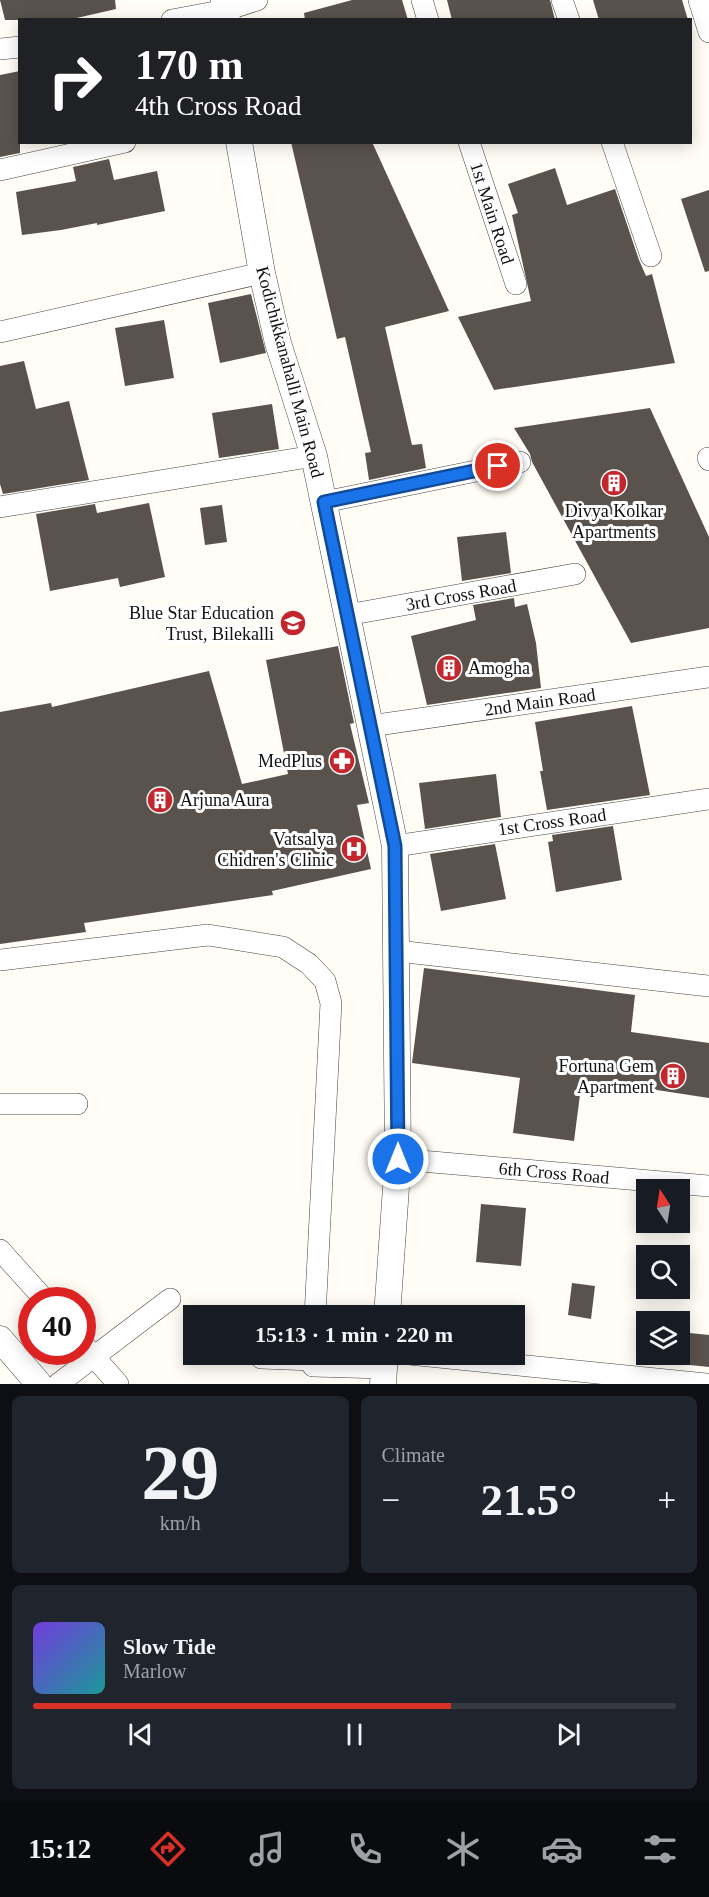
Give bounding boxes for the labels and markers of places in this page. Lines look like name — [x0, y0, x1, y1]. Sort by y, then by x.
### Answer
pin — [472, 440, 523, 491]
building icon: Divya Kolkar Apartments — [599, 468, 629, 498]
place label: Divya Kolkar Apartments — [565, 501, 663, 542]
place label: Blue Star Education Trust, Bilekalli — [129, 603, 274, 644]
school or university icon: Blue Star Education Trust, Bilekalli — [278, 608, 308, 638]
building icon: Amogha — [434, 653, 464, 683]
place label: Amogha — [468, 658, 530, 678]
pharmacy icon: MedPlus — [327, 746, 357, 776]
place label: MedPlus — [258, 751, 322, 771]
building icon: Arjuna Aura — [145, 785, 175, 815]
place label: Arjuna Aura — [180, 790, 269, 810]
place label: Vatsalya Chidren's Clinic — [217, 829, 334, 870]
hospital icon: Vatsalya Chidren's Clinic — [339, 834, 369, 864]
place label: Fortuna Gem Apartment — [559, 1056, 654, 1097]
building icon: Fortuna Gem Apartment — [658, 1061, 688, 1091]

